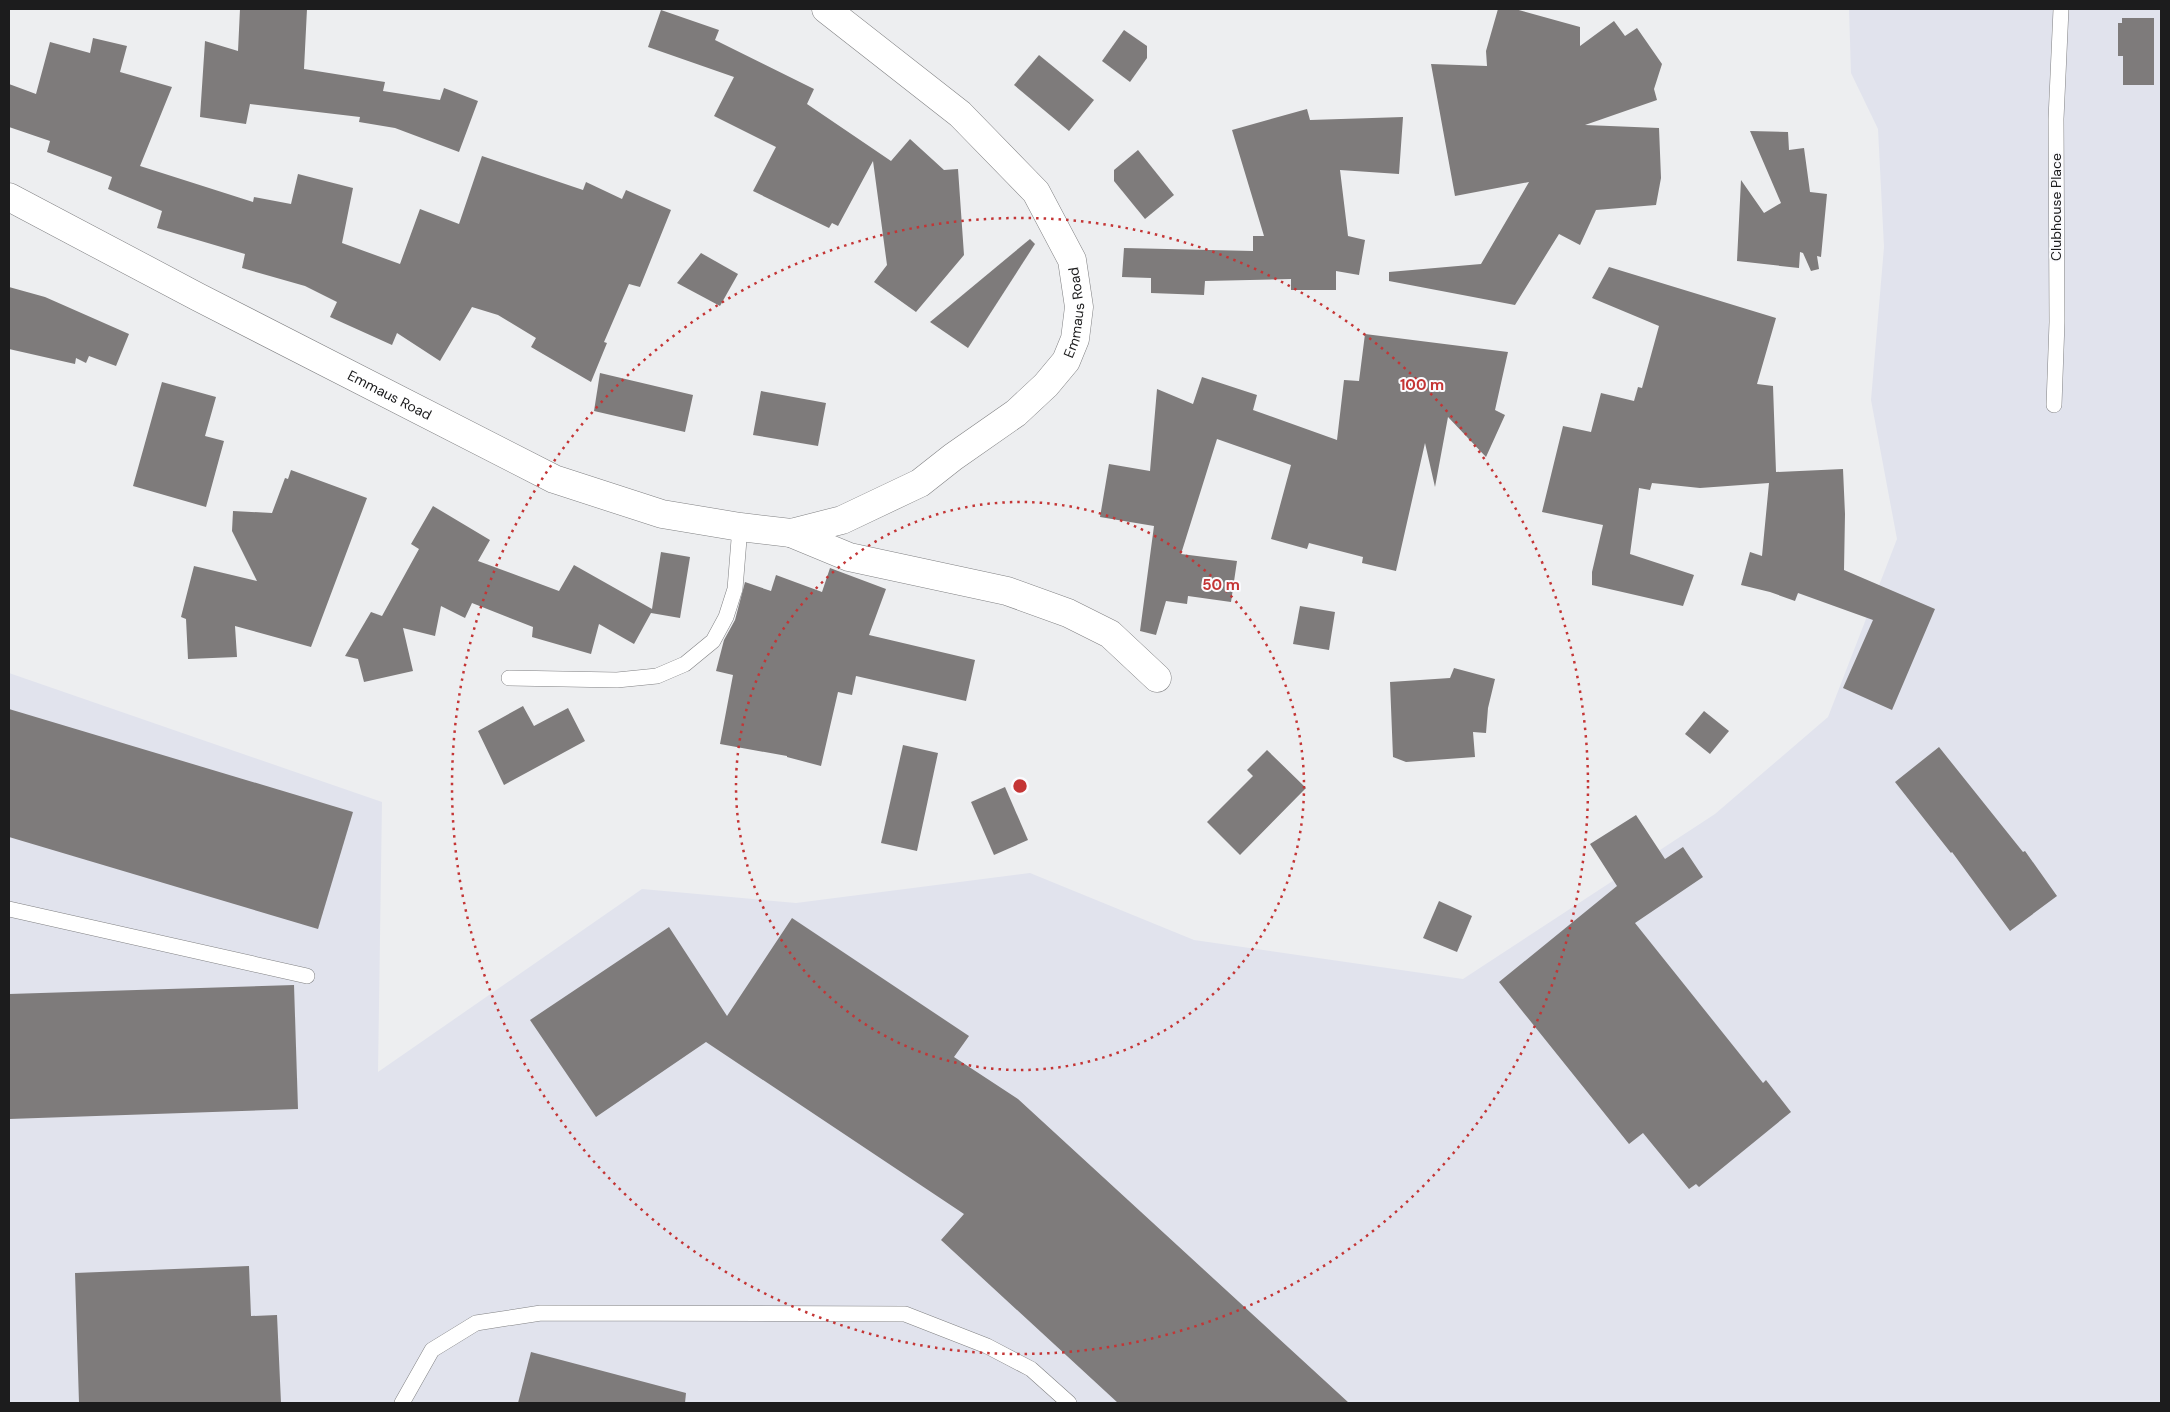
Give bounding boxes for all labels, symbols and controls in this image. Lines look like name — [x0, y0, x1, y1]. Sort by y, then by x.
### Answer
street label: Clubhouse Place — [2047, 153, 2065, 261]
street label: Emmaus Road — [1059, 266, 1088, 360]
street label: Emmaus Road — [345, 366, 435, 424]
text: 100 m — [1400, 375, 1444, 395]
text: 50 m — [1202, 575, 1240, 595]
centre of rings — [1011, 777, 1029, 795]

